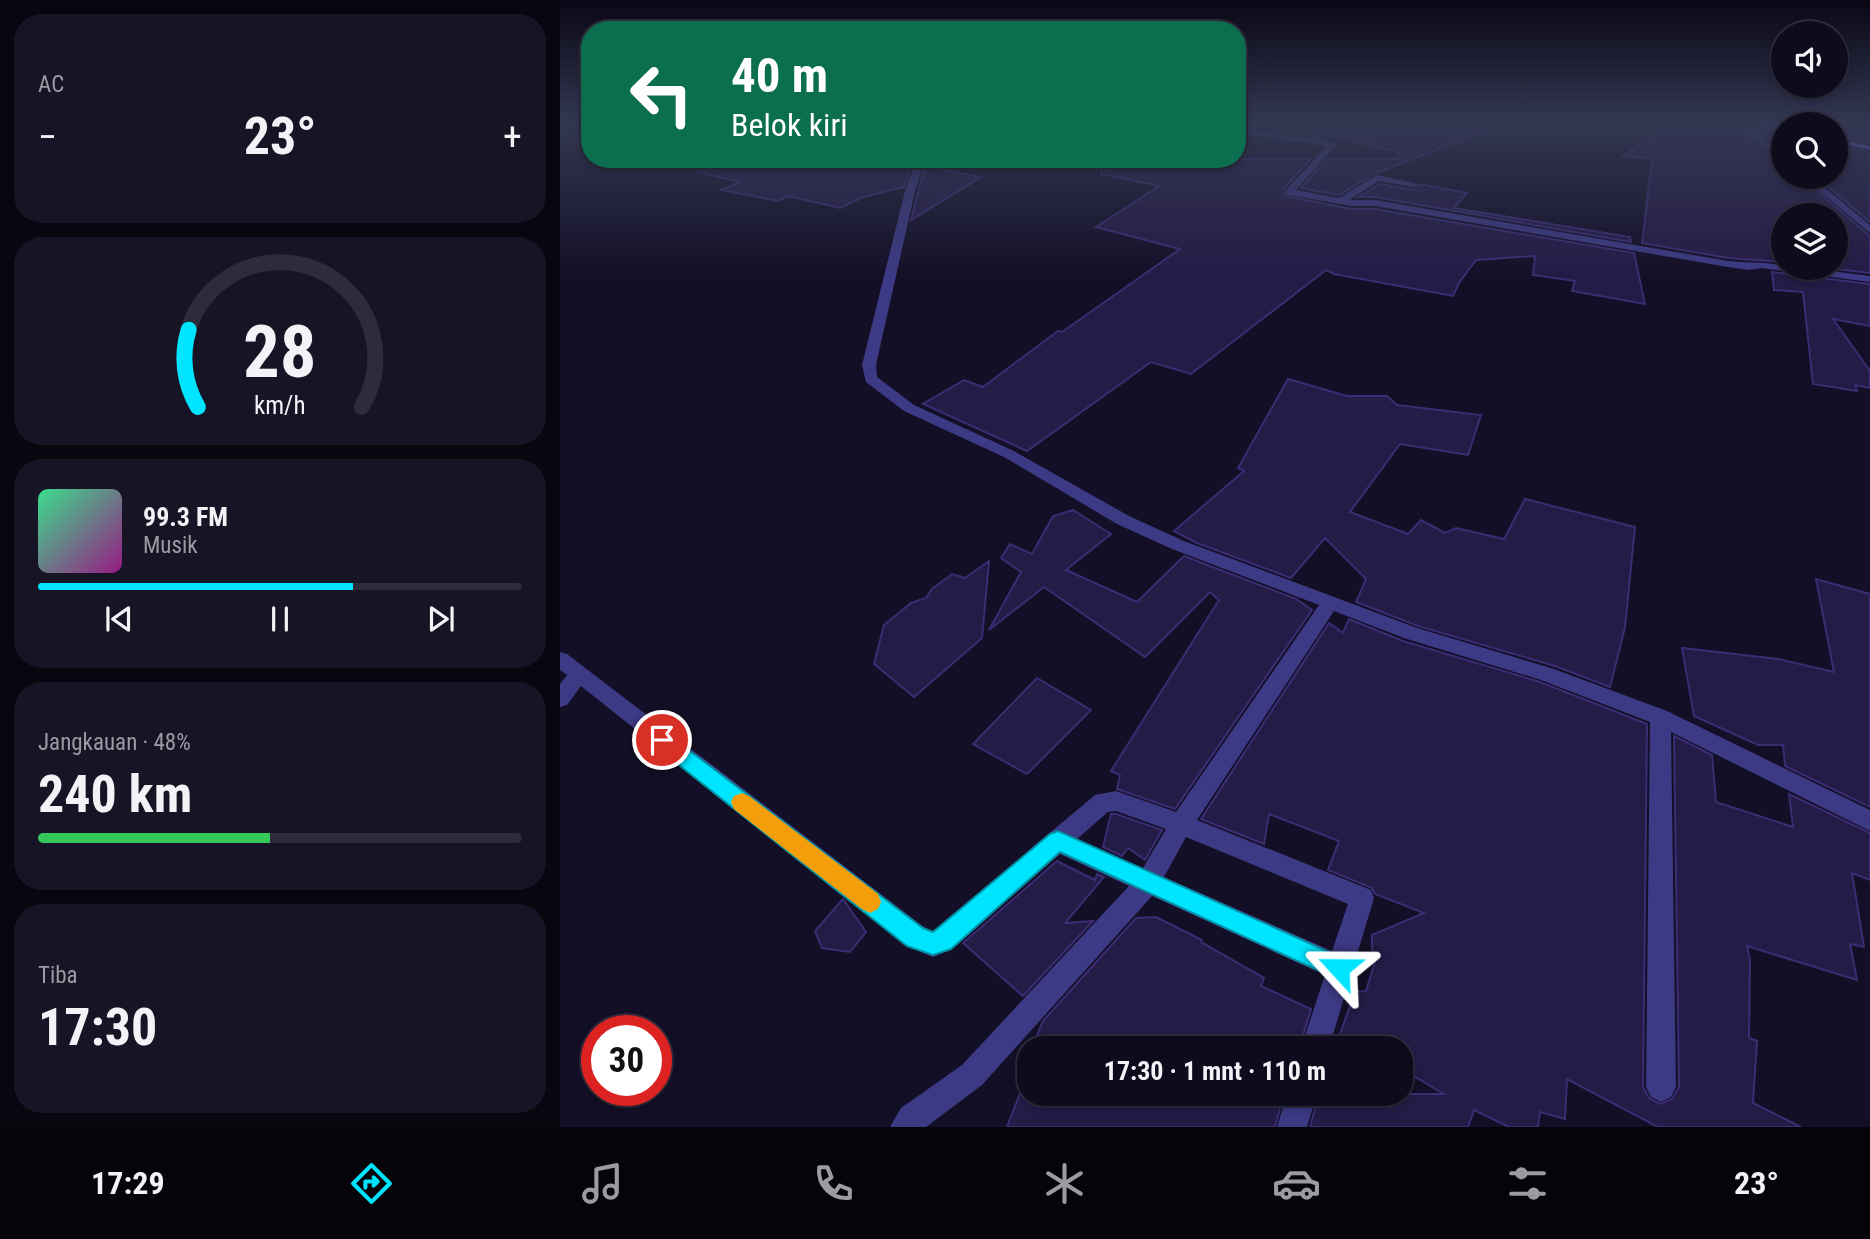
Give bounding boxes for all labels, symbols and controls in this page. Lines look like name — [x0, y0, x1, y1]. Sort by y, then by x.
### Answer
map controls — [1771, 21, 1848, 280]
button: sound — [1771, 21, 1848, 98]
text: 40 m — [731, 47, 828, 104]
icon: left — [616, 49, 707, 140]
text: AC — [38, 71, 64, 98]
text: 23° — [244, 106, 316, 167]
text: Belok kiri — [731, 106, 848, 144]
button: search — [1771, 112, 1848, 189]
text: − — [38, 115, 57, 159]
text: + — [503, 115, 522, 159]
button: layers — [1771, 203, 1848, 280]
text: 28 — [243, 309, 317, 395]
text: km/h — [254, 391, 306, 420]
text: 99.3 FM — [143, 502, 228, 532]
text: Musik — [143, 532, 198, 559]
icon: previous — [100, 600, 138, 638]
icon: pause — [261, 600, 299, 638]
icon: next — [422, 600, 460, 638]
pin — [632, 710, 692, 770]
icon: arrive — [643, 721, 681, 759]
text: Jangkauan · 48% — [38, 729, 191, 756]
text: 240 km — [38, 764, 192, 825]
position arrow — [1302, 931, 1376, 1005]
text: Tiba — [38, 962, 78, 989]
text: 17:30 — [38, 997, 157, 1058]
speed limit sign: 30 — [581, 1015, 672, 1106]
text: 17:30 · 1 mnt · 110 m — [1104, 1056, 1326, 1086]
icon: directions — [347, 1159, 396, 1208]
icon: music — [578, 1159, 627, 1208]
icon: phone — [809, 1159, 858, 1208]
icon: climate — [1040, 1159, 1089, 1208]
icon: car — [1272, 1159, 1321, 1208]
icon: filters — [1503, 1159, 1552, 1208]
text: 17:29 — [91, 1164, 165, 1202]
text: 23° — [1734, 1164, 1779, 1202]

